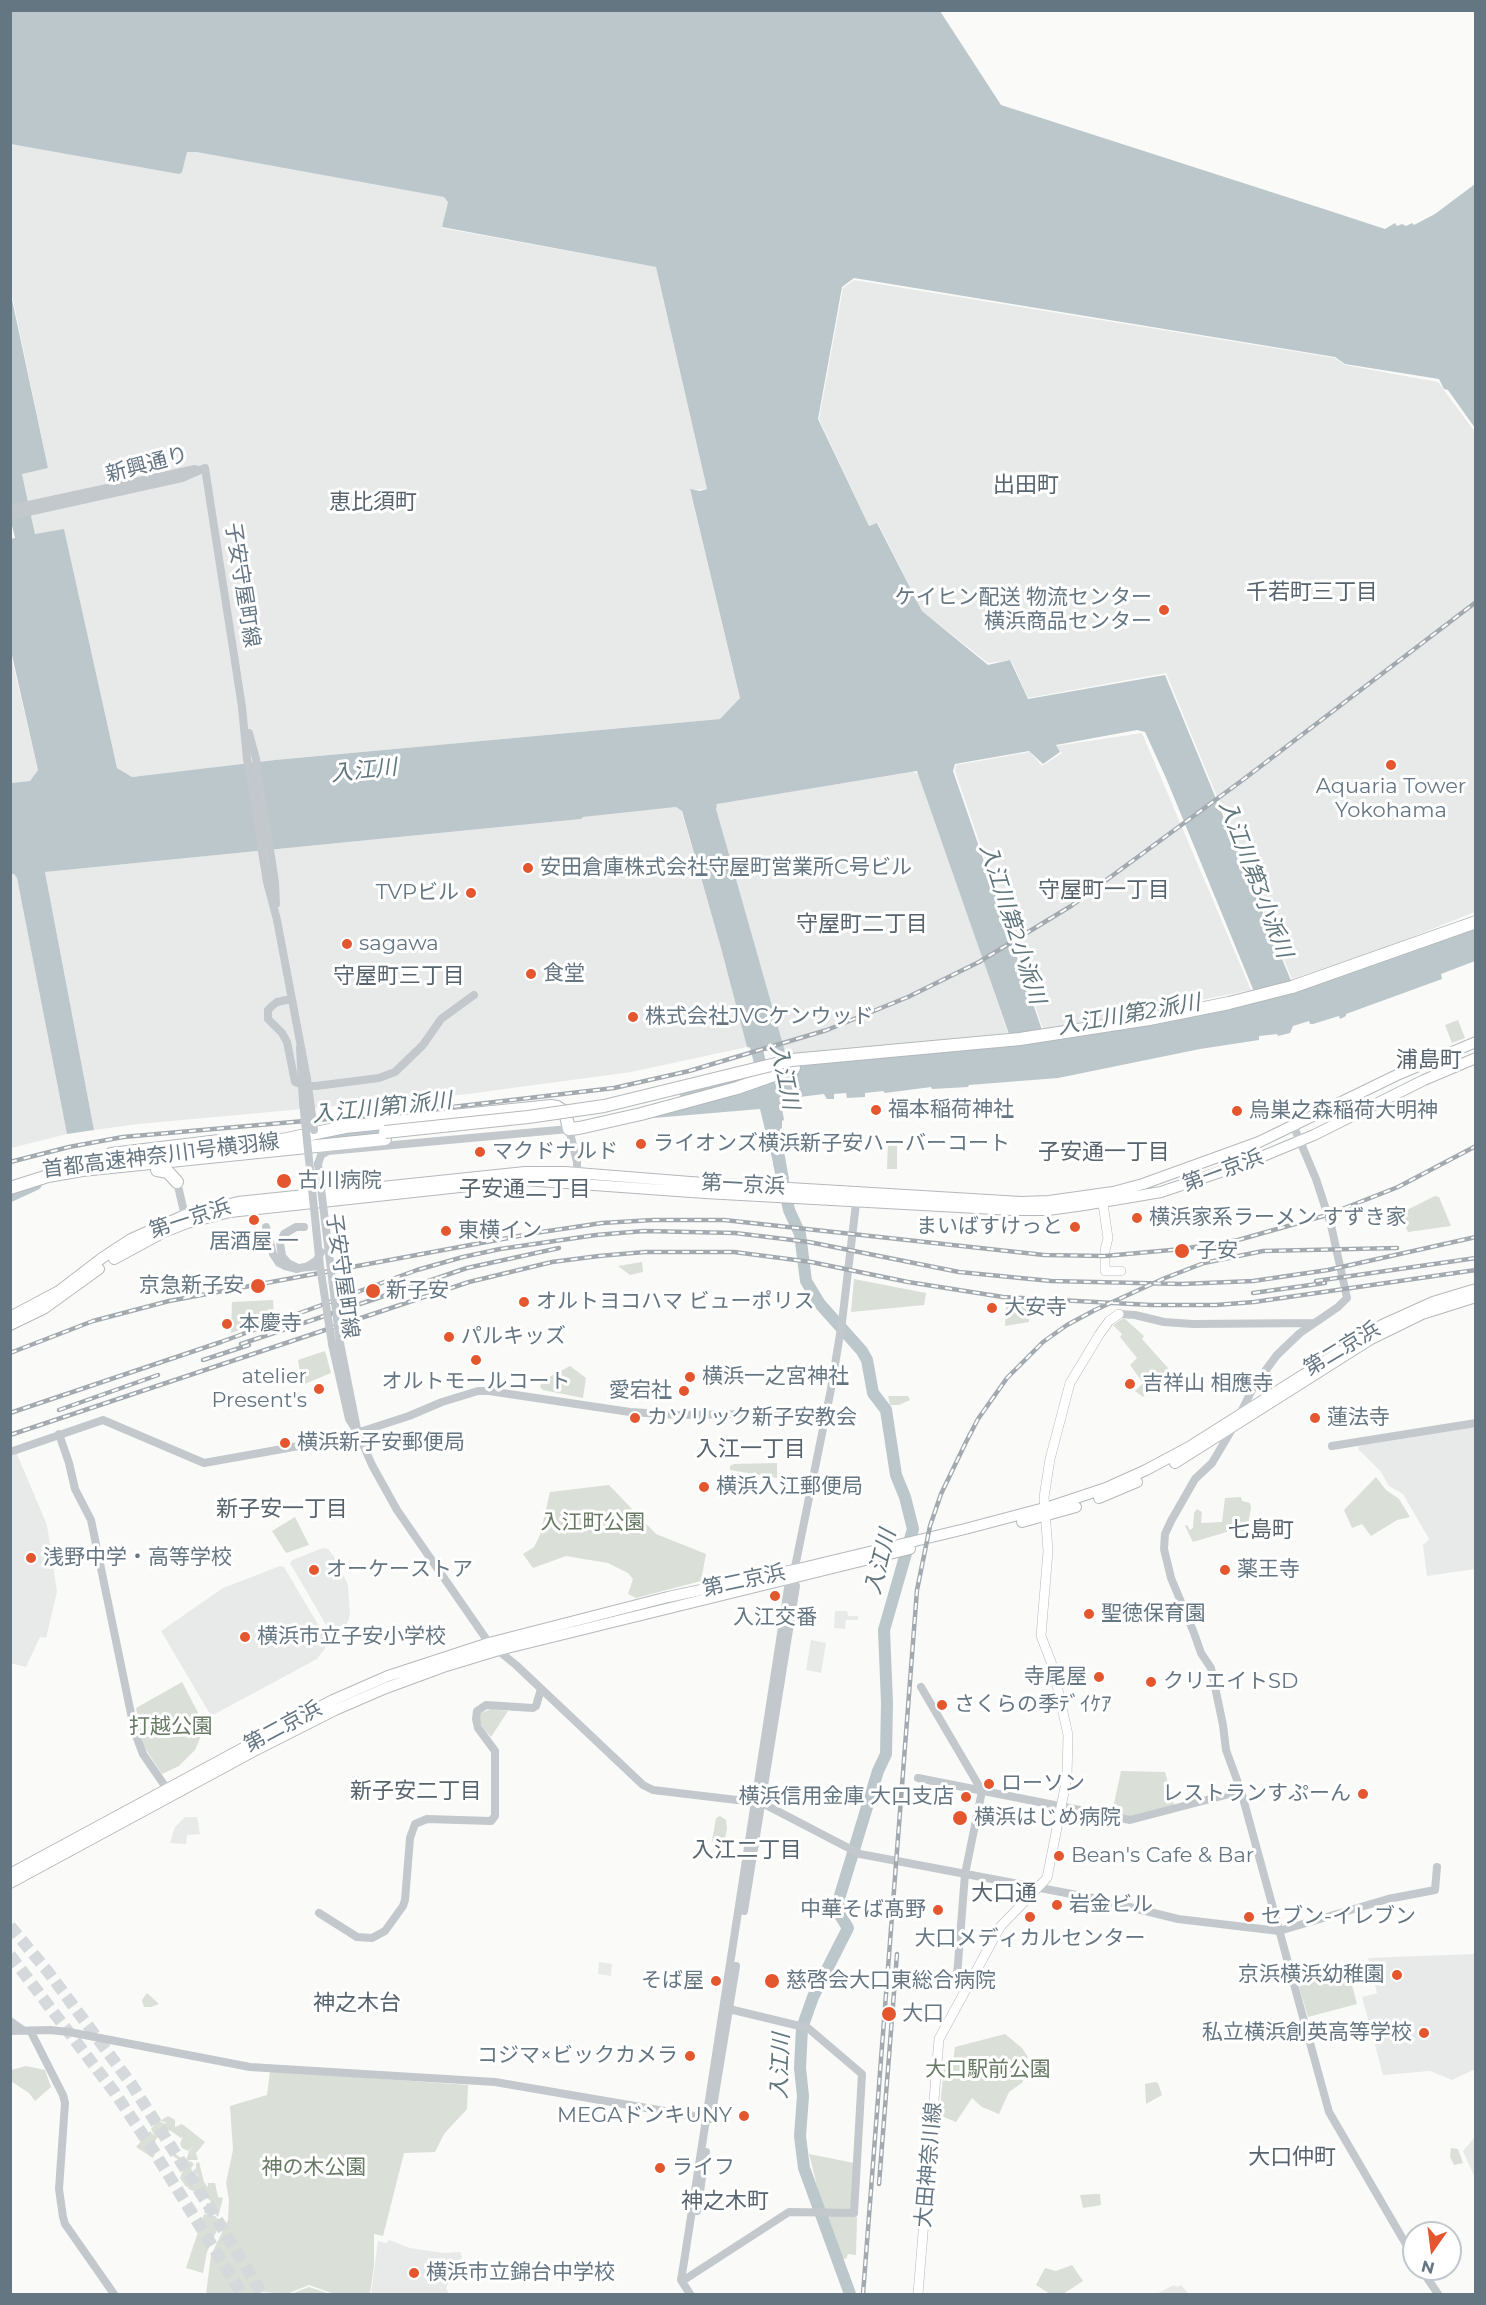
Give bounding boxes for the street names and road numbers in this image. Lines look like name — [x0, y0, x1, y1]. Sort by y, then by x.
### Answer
street label: 新興通り — [103, 442, 191, 488]
street label: 子安守屋町線 — [220, 521, 264, 649]
street label: 首都高速神奈川1号横羽線 — [41, 1129, 281, 1183]
street label: 第一京浜 — [1179, 1145, 1267, 1197]
street label: 第一京浜 — [700, 1170, 786, 1200]
street label: 第一京浜 — [146, 1194, 234, 1244]
street label: 子安守屋町線 — [321, 1212, 363, 1340]
street label: 第二京浜 — [1300, 1317, 1384, 1381]
street label: 第二京浜 — [700, 1560, 788, 1602]
street label: 第二京浜 — [240, 1696, 326, 1758]
street label: 大田神奈川線 — [911, 2101, 947, 2229]

